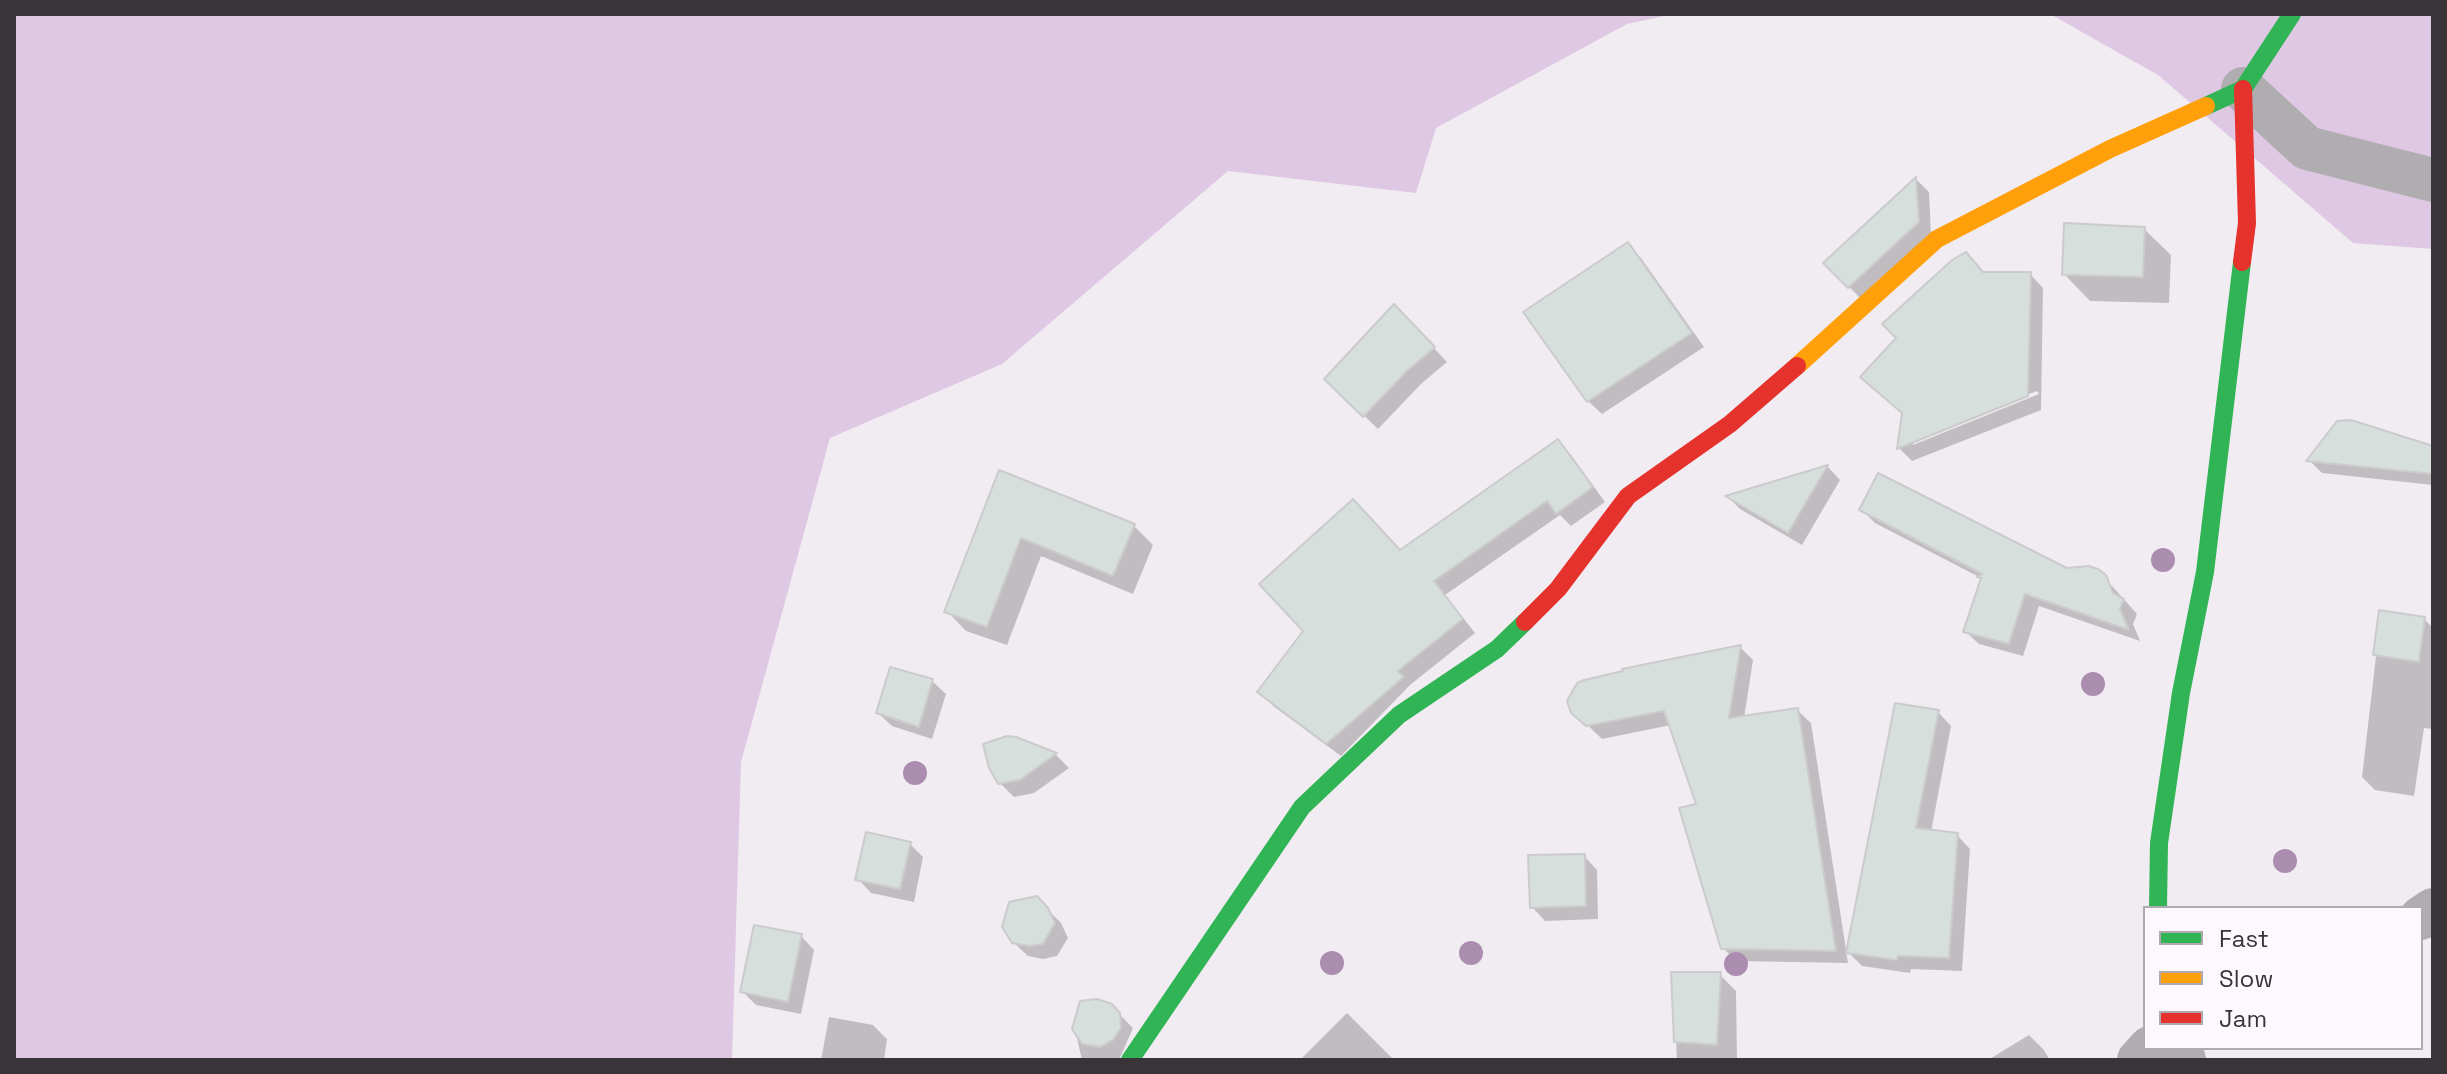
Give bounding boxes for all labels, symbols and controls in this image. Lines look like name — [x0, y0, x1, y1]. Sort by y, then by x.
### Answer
legend — [2143, 906, 2423, 1050]
text: Fast — [2219, 923, 2269, 954]
text: Slow — [2219, 963, 2273, 994]
text: Jam — [2219, 1003, 2267, 1034]

